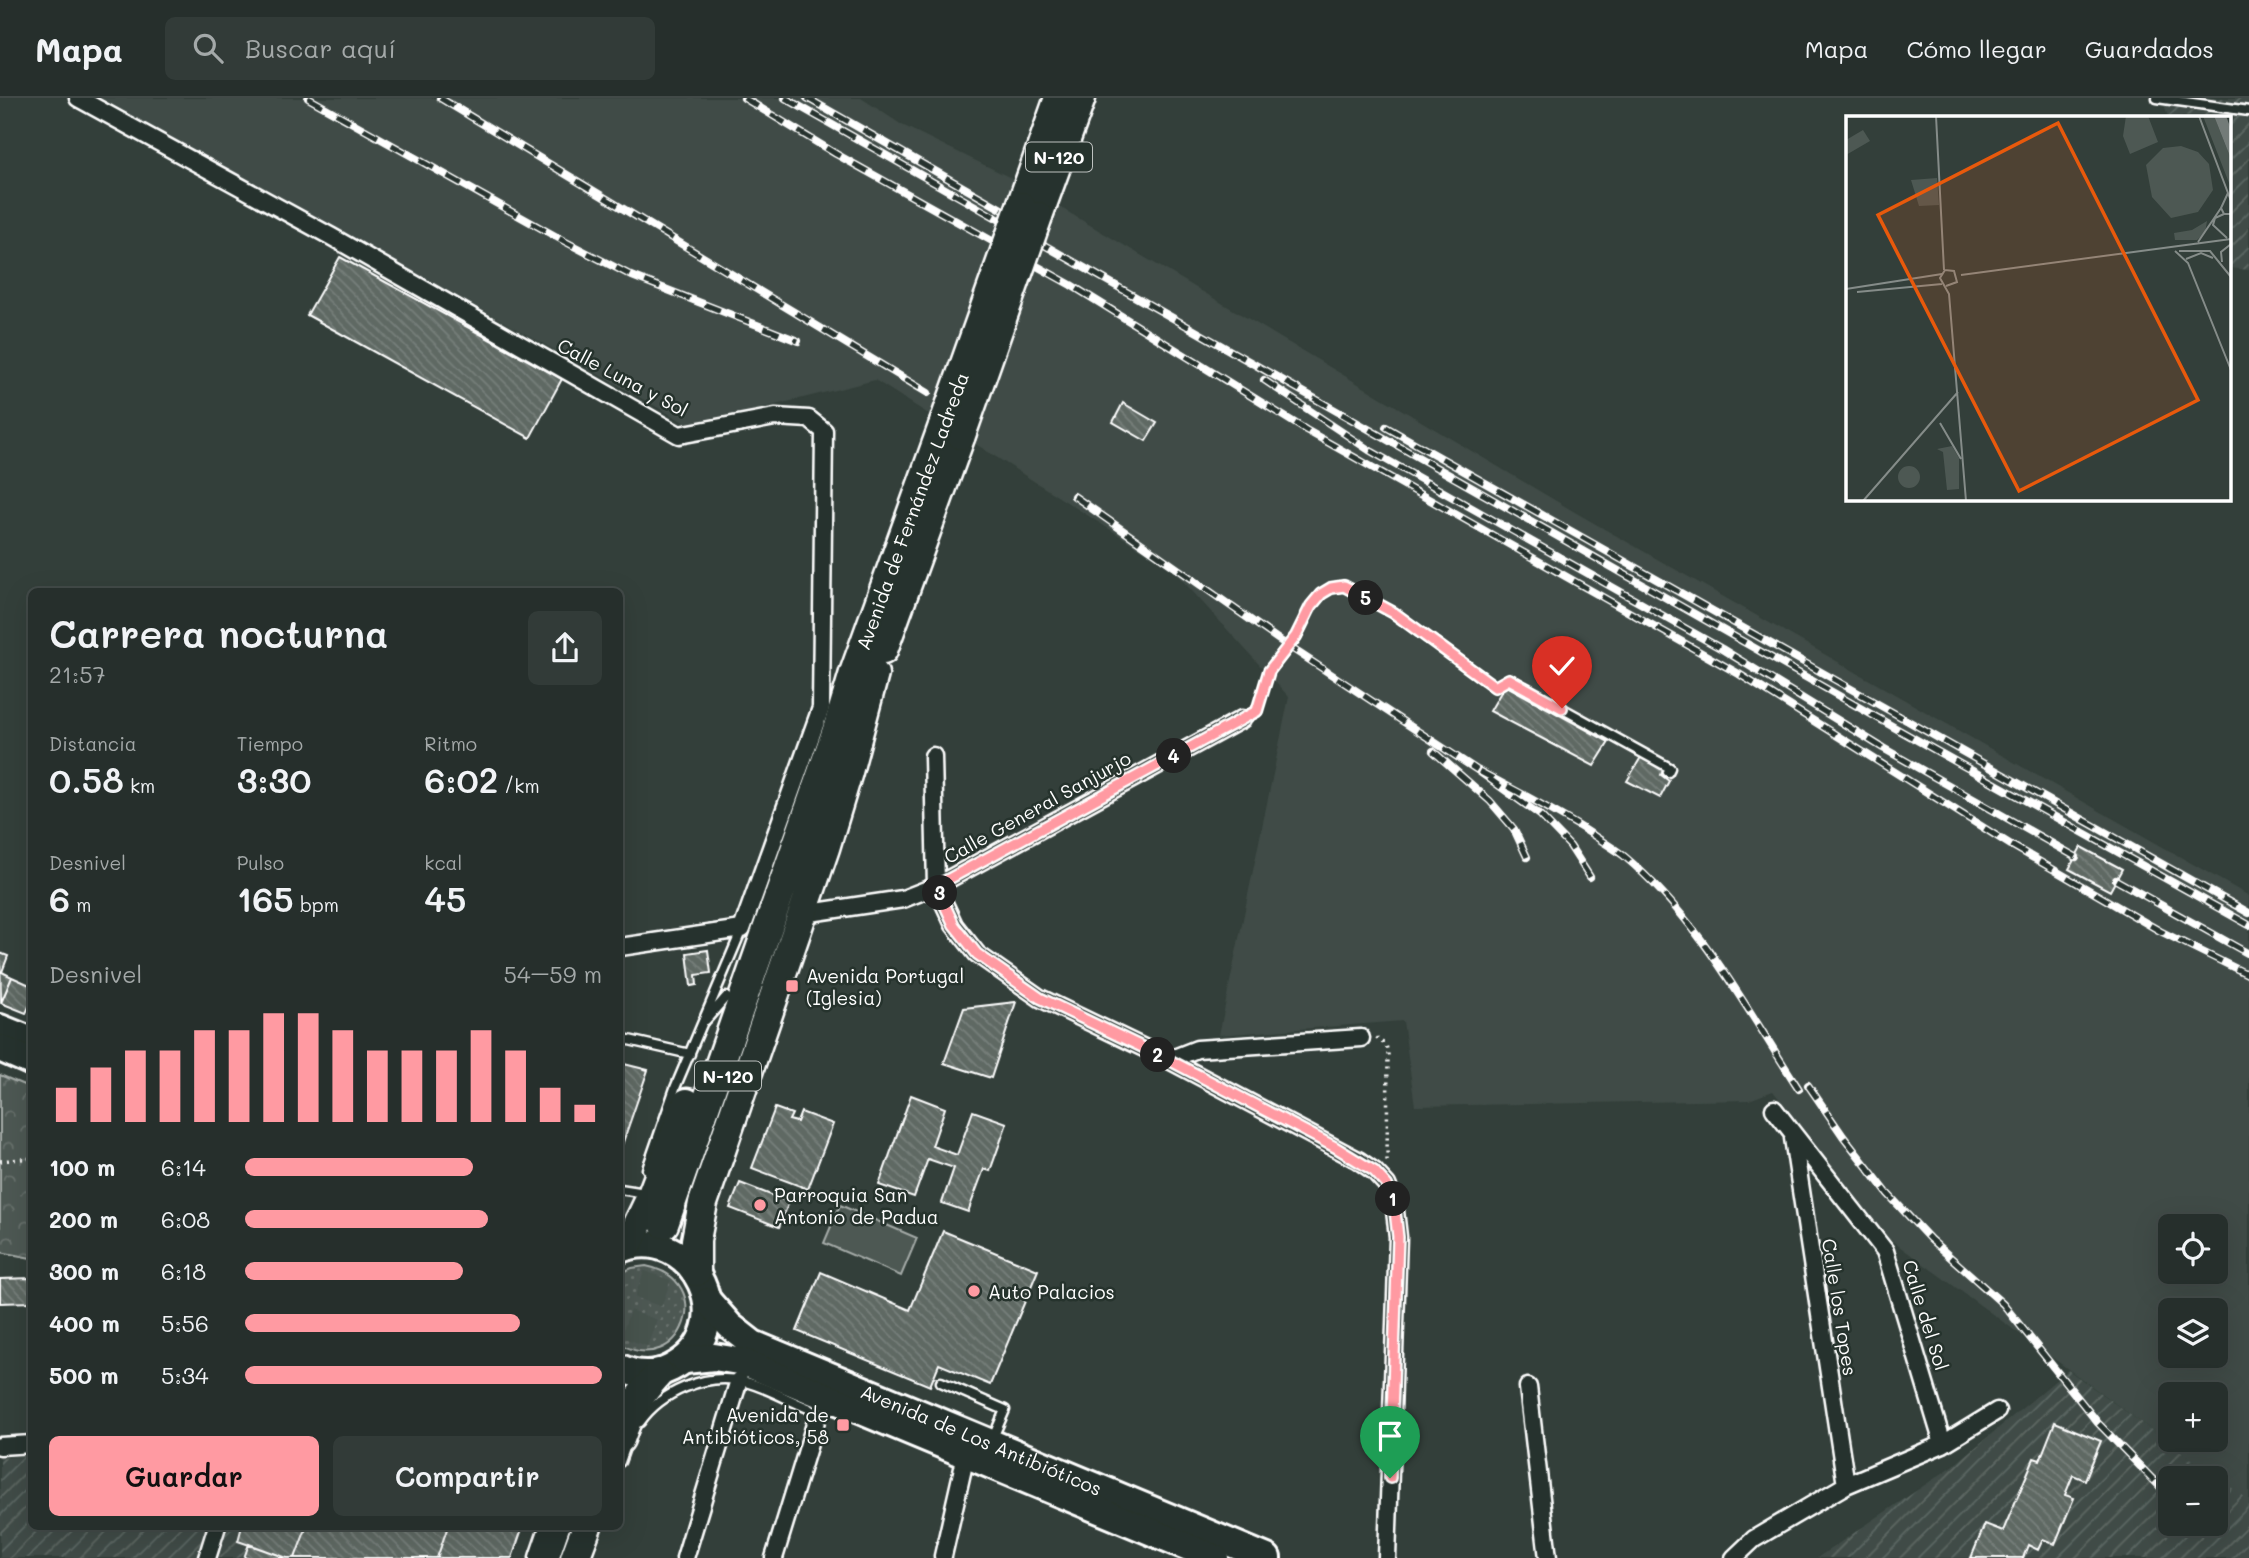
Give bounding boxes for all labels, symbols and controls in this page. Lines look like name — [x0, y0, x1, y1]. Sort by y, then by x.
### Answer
search box — [165, 17, 655, 80]
text: Mapa — [35, 27, 123, 70]
icon: search — [189, 29, 227, 67]
text: Buscar aquí — [245, 31, 396, 65]
text: Mapa — [1805, 33, 1869, 64]
text: Cómo llegar — [1907, 33, 2047, 64]
text: Guardados — [2085, 33, 2214, 64]
inset map — [1846, 116, 2232, 500]
road number: N-120 — [1026, 142, 1092, 172]
street label: Calle Luna y Sol — [553, 332, 693, 422]
street label: Avenida de Fernández Ladreda — [850, 369, 974, 653]
pin: 5 — [1348, 580, 1384, 616]
text: 5 — [1360, 585, 1371, 610]
text: Carrera nocturna — [49, 608, 388, 658]
button: share — [528, 611, 602, 685]
pin — [1532, 636, 1592, 708]
icon: check — [1543, 647, 1581, 685]
text: 21:57 — [49, 659, 105, 689]
text: Distancia — [49, 731, 137, 756]
text: Tiempo — [237, 731, 303, 756]
text: Ritmo — [424, 731, 477, 756]
pin: 4 — [1156, 738, 1192, 774]
text: 4 — [1167, 743, 1180, 768]
street label: Calle General Sanjurjo — [939, 745, 1135, 869]
text: 0.58 — [49, 756, 124, 802]
text: 3:30 — [237, 756, 312, 802]
text: 6:02 — [424, 756, 498, 802]
text: km — [124, 773, 155, 798]
text: /km — [498, 773, 540, 798]
text: Desnivel — [49, 850, 126, 875]
text: Pulso — [237, 850, 284, 875]
text: kcal — [424, 850, 462, 875]
text: 6 — [49, 875, 70, 921]
text: 165 — [237, 875, 294, 921]
text: 45 — [424, 875, 466, 921]
pin: 3 — [922, 876, 958, 910]
text: 3 — [934, 880, 945, 905]
text: m — [70, 892, 91, 917]
text: bpm — [294, 892, 339, 917]
text: Desnivel — [49, 959, 142, 989]
text: 54–59 m — [504, 959, 602, 989]
place label: Avenida Portugal (Iglesia) — [806, 963, 964, 1010]
marker: Avenida Portugal (Iglesia) — [784, 978, 800, 994]
pin: 2 — [1140, 1038, 1176, 1072]
text: 2 — [1152, 1042, 1163, 1067]
road number: N-120 — [695, 1062, 761, 1091]
text: 100 m — [49, 1152, 115, 1182]
text: 6:14 — [161, 1152, 206, 1182]
place label: Parroquia San Antonio de Padua — [774, 1182, 939, 1229]
pin: 1 — [1376, 1182, 1410, 1216]
text: 1 — [1388, 1186, 1397, 1211]
marker: Parroquia San Antonio de Padua — [752, 1197, 768, 1213]
text: 200 m — [49, 1204, 118, 1234]
text: 6:08 — [161, 1204, 210, 1234]
map controls — [2158, 1214, 2228, 1536]
button: locate — [2158, 1214, 2228, 1284]
street label: Calle los Topes — [1817, 1237, 1863, 1377]
text: 300 m — [49, 1256, 119, 1286]
text: 6:18 — [161, 1256, 206, 1286]
street label: Calle del Sol — [1897, 1257, 1955, 1373]
place label: Auto Palacios — [988, 1279, 1115, 1304]
marker: Auto Palacios — [966, 1283, 982, 1299]
button: layers — [2158, 1298, 2228, 1368]
text: 400 m — [49, 1308, 120, 1338]
text: 5:56 — [161, 1308, 209, 1338]
text: 500 m — [49, 1360, 119, 1390]
text: 5:34 — [161, 1360, 209, 1390]
street label: Avenida de Los Antibióticos — [857, 1378, 1106, 1500]
button: + — [2158, 1382, 2228, 1452]
place label: Avenida de Antibióticos, 58 — [682, 1402, 829, 1449]
pin — [1360, 1406, 1420, 1478]
marker: Avenida de Antibióticos, 58 — [835, 1417, 851, 1433]
icon: arrive — [1371, 1417, 1409, 1455]
button: Guardar — [49, 1436, 319, 1516]
button: Compartir — [333, 1436, 602, 1516]
button: − — [2158, 1466, 2228, 1536]

